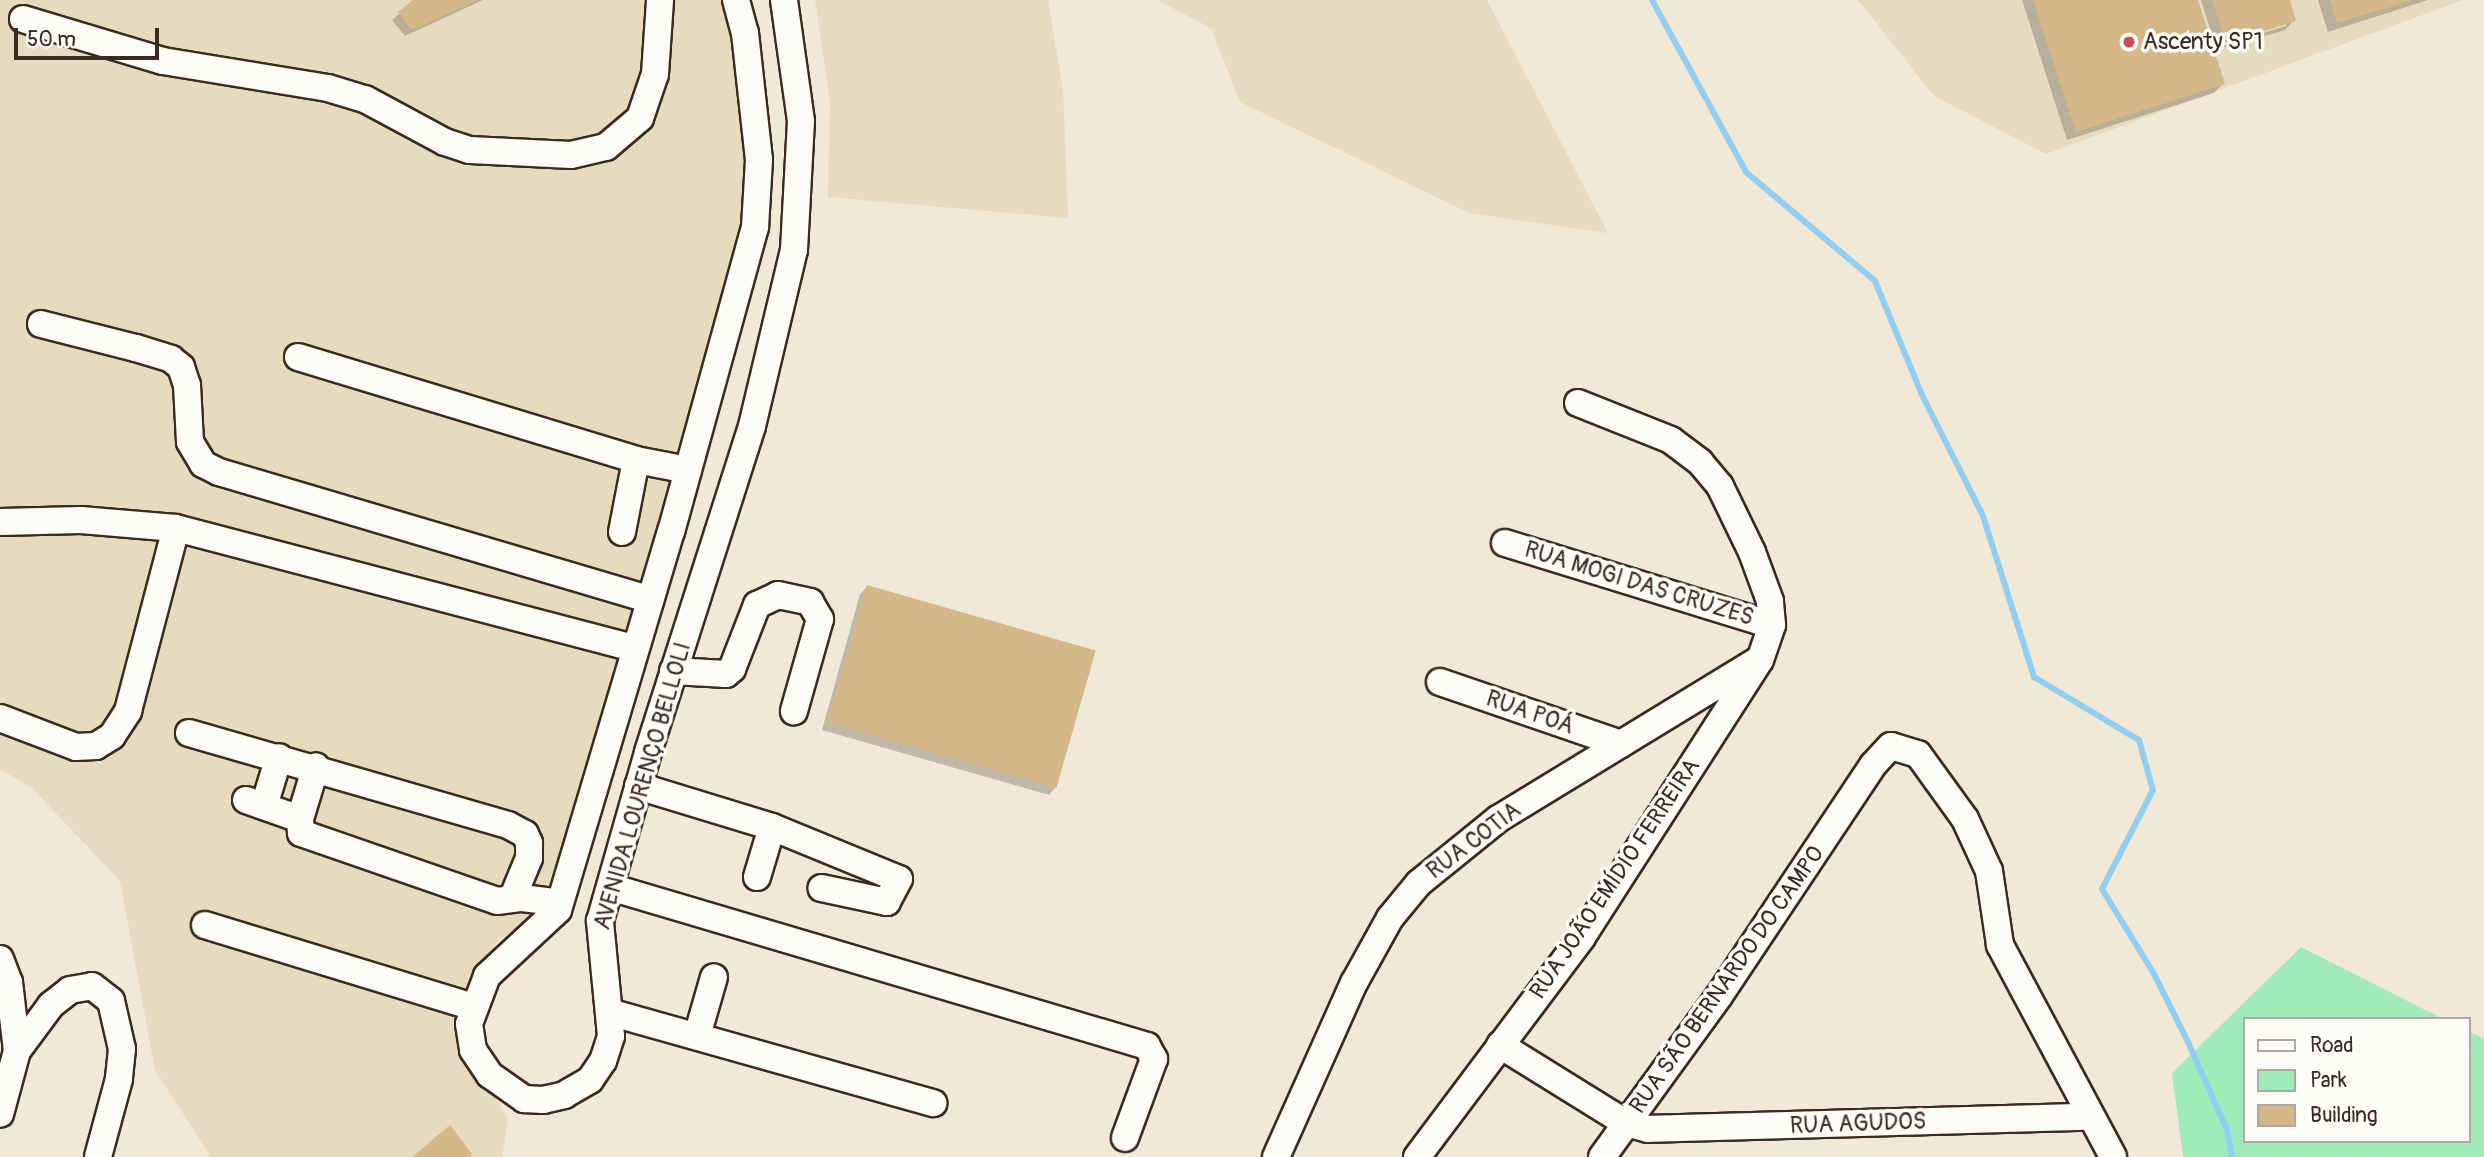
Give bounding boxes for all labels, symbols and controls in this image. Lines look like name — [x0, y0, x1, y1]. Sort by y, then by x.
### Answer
scale bar — [18, 14, 163, 58]
text: 50 m — [27, 26, 76, 53]
place label: Ascenty SP1 — [2143, 28, 2263, 56]
marker: Ascenty SP1 — [2121, 34, 2137, 50]
street label: RUA MOGI DAS CRUZES — [1521, 536, 1757, 632]
street label: AVENIDA LOURENÇO BELLOLI — [589, 639, 697, 933]
street label: RUA POÁ — [1482, 685, 1578, 741]
street label: RUA JOÃO EMÍDIO FERREIRA — [1524, 754, 1706, 1004]
street label: RUA COTIA — [1422, 797, 1526, 885]
street label: RUA SÃO BERNARDO DO CAMPO — [1624, 841, 1830, 1119]
legend — [2242, 1017, 2470, 1143]
text: Road — [2310, 1032, 2354, 1059]
text: Park — [2310, 1067, 2347, 1094]
text: Building — [2310, 1102, 2377, 1129]
street label: RUA AGUDOS — [1789, 1108, 1927, 1140]

